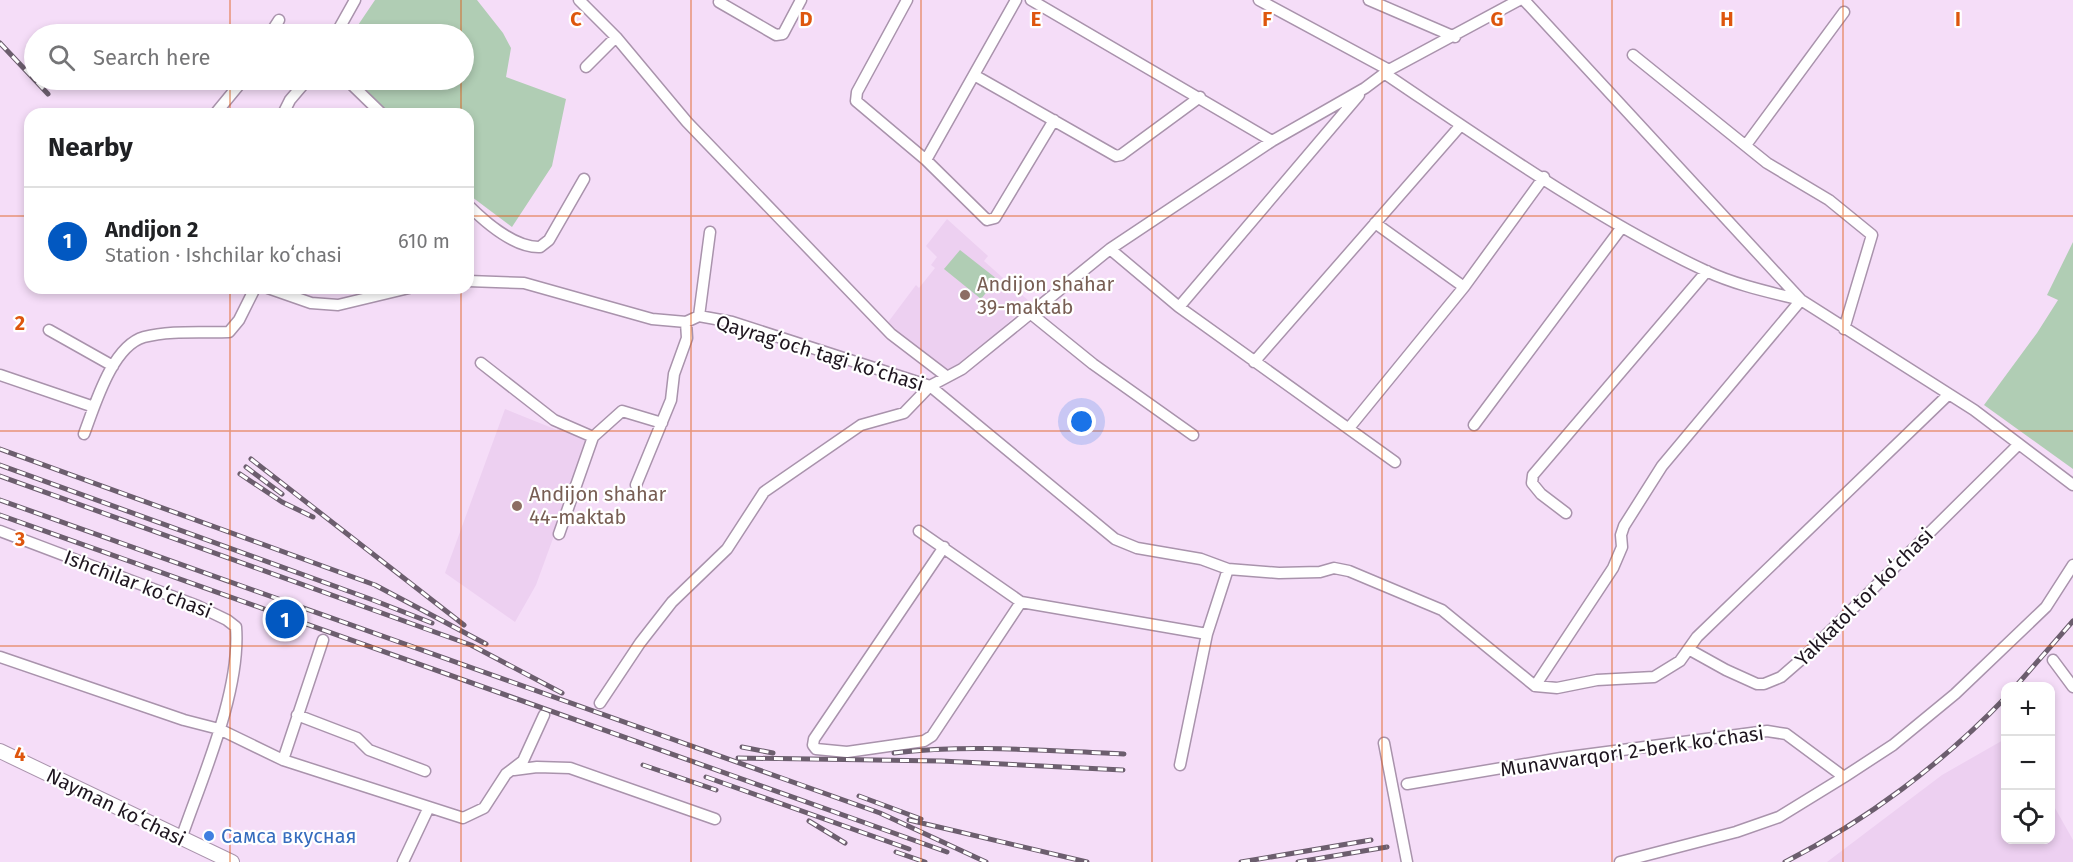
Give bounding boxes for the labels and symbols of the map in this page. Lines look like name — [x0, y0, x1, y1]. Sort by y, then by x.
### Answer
text: C — [570, 7, 582, 31]
text: D — [799, 7, 813, 31]
text: E — [1031, 7, 1041, 31]
text: F — [1262, 7, 1272, 31]
text: G — [1491, 7, 1503, 31]
text: H — [1720, 7, 1734, 31]
text: I — [1955, 7, 1961, 31]
place label: Andijon shahar 39-maktab — [977, 272, 1115, 319]
marker: Andijon shahar 39-maktab — [958, 288, 972, 302]
street label: Qayragʻoch tagi koʻchasi — [713, 310, 927, 396]
text: 2 — [15, 311, 25, 335]
your location — [1067, 407, 1096, 436]
place label: Andijon shahar 44-maktab — [529, 482, 667, 529]
marker: Andijon shahar 44-maktab — [510, 499, 524, 513]
street label: Yakkatol tor koʻchasi — [1790, 523, 1938, 671]
text: 3 — [14, 527, 25, 551]
street label: Ishchilar koʻchasi — [61, 545, 215, 623]
pin: 1 — [266, 596, 304, 642]
street label: Munavvarqori 2-berk koʻchasi — [1499, 721, 1765, 781]
text: 4 — [14, 742, 26, 766]
street label: Nayman koʻchasi — [42, 763, 190, 851]
place label: Самса вкусная — [221, 824, 357, 848]
marker: Самса вкусная — [202, 829, 216, 843]

